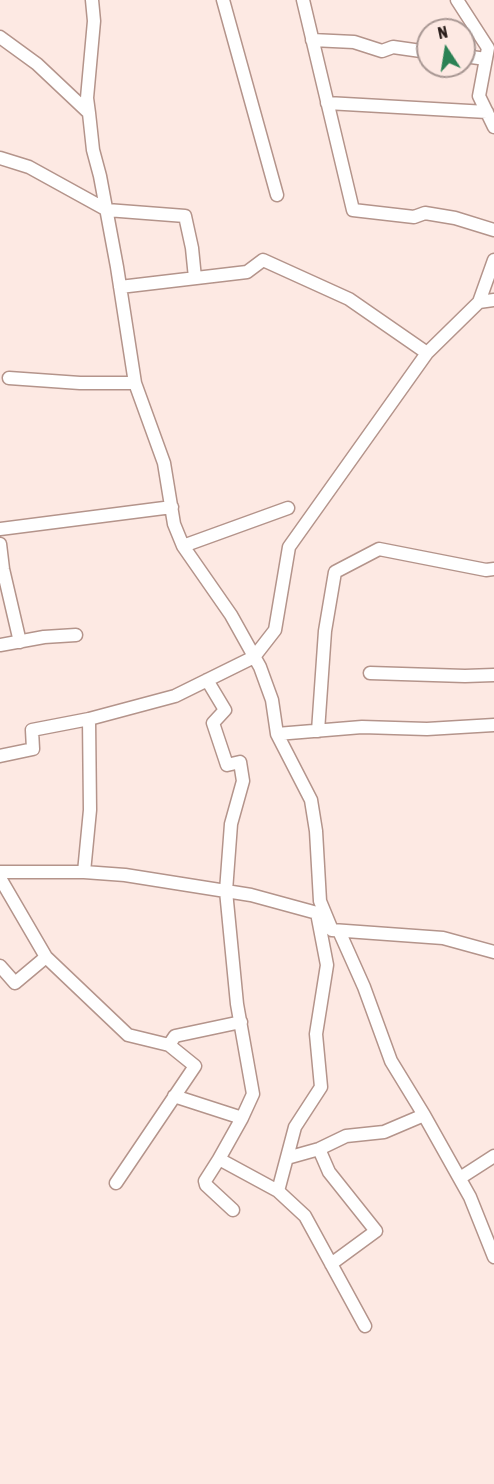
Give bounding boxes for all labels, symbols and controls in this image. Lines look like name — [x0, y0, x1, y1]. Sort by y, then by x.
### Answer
north arrow — [416, 18, 476, 78]
text: N — [436, 23, 449, 42]

